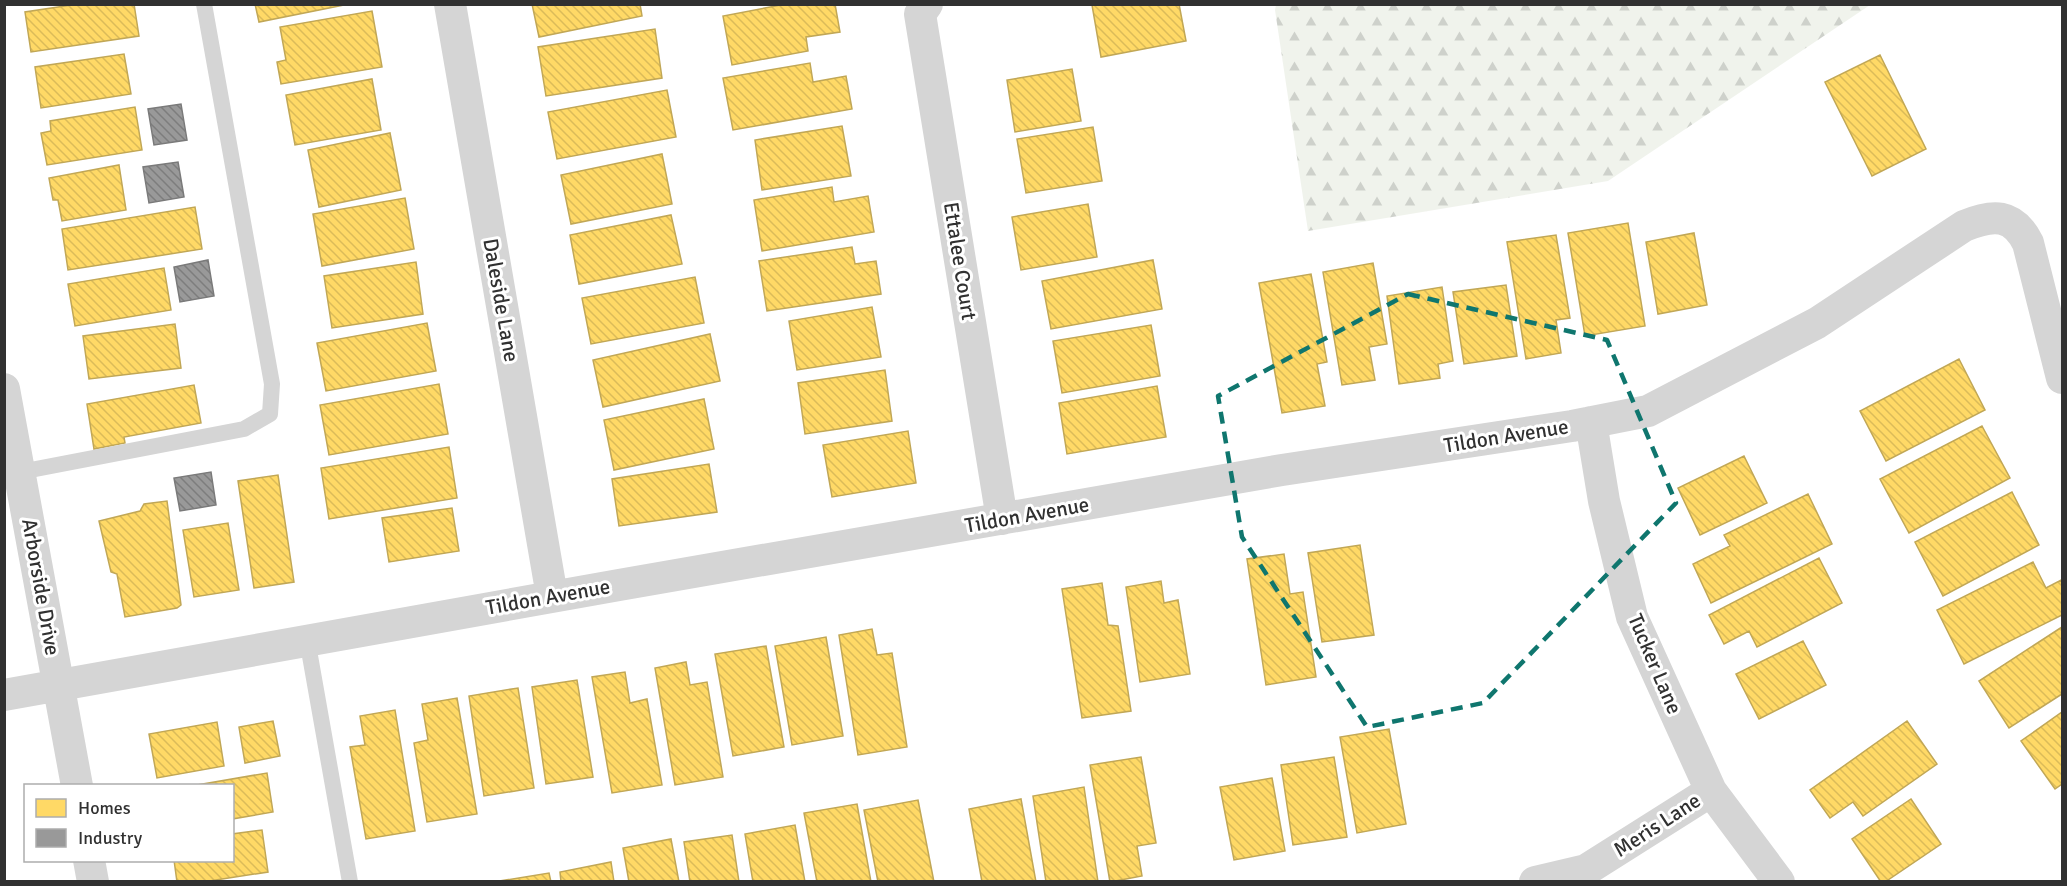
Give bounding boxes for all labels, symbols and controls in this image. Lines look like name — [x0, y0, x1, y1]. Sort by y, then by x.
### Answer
street label: Ettalee Court — [938, 200, 982, 322]
street label: Daleside Lane — [477, 236, 525, 364]
street label: Tildon Avenue — [1442, 413, 1570, 459]
street label: Tildon Avenue — [963, 491, 1091, 539]
street label: Arborside Drive — [16, 517, 66, 657]
street label: Tildon Avenue — [484, 573, 612, 621]
street label: Tucker Lane — [1622, 610, 1688, 718]
legend — [24, 784, 234, 862]
street label: Meris Lane — [1609, 787, 1705, 863]
text: Homes — [78, 797, 131, 819]
text: Industry — [78, 827, 143, 849]

